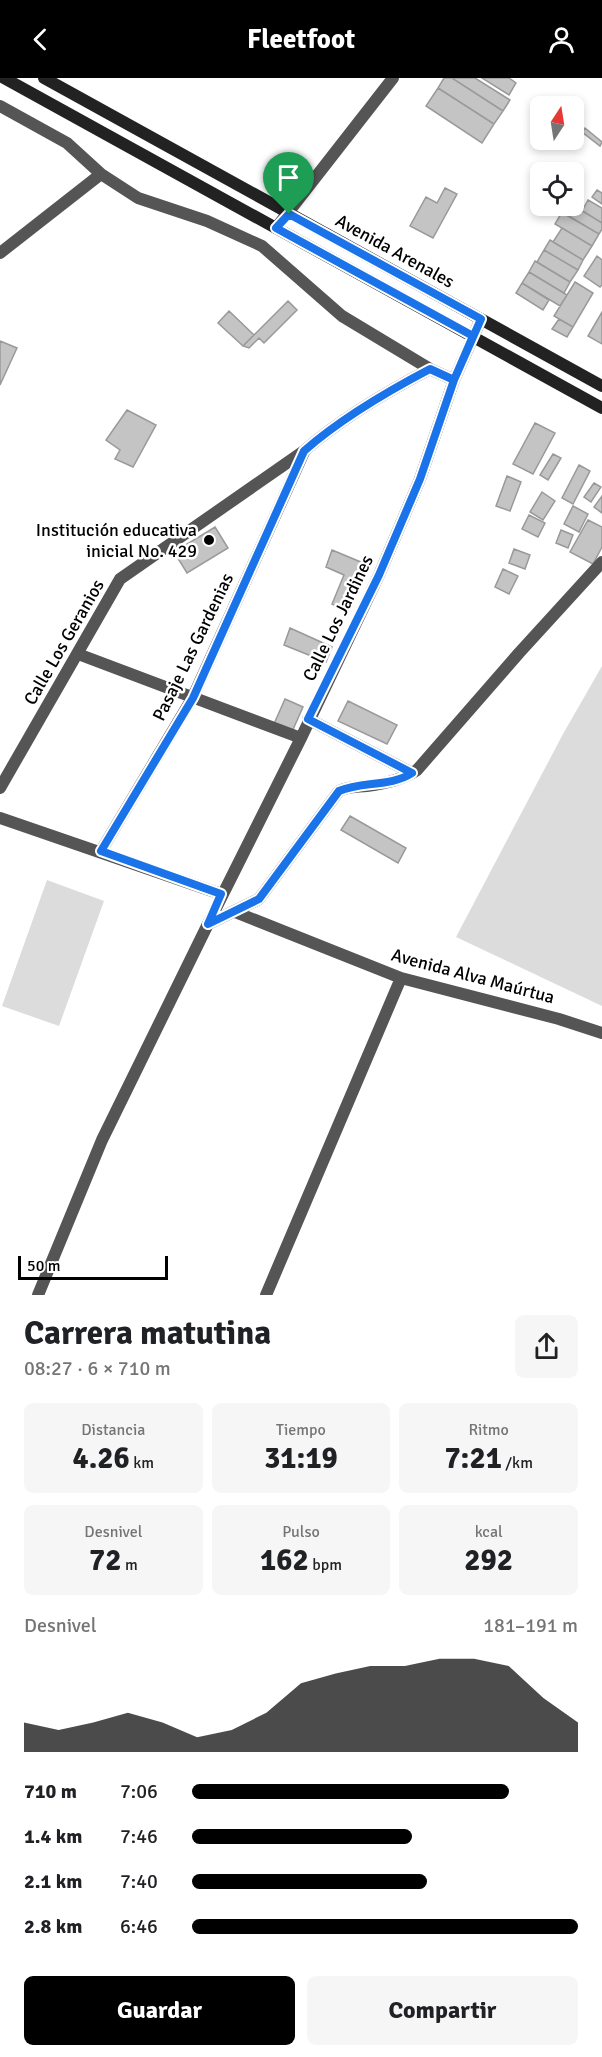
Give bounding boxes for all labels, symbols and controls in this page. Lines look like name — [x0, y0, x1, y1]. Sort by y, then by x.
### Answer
icon: back — [24, 23, 57, 56]
text: Fleetfoot — [247, 23, 355, 56]
icon: person — [545, 23, 578, 56]
north arrow — [530, 96, 584, 150]
map controls — [530, 96, 584, 216]
pin — [263, 152, 314, 214]
icon: arrive — [272, 161, 305, 194]
button: locate — [530, 162, 584, 216]
street label: Avenida Arenales — [332, 209, 458, 293]
place label: Institución educativa inicial No. 429 — [36, 519, 197, 562]
marker: Institución educativa inicial No. 429 — [202, 533, 216, 547]
street label: Calle Los Jardines — [298, 551, 378, 685]
street label: Pasaje Las Gardenias — [148, 569, 238, 724]
street label: Calle Los Geranios — [19, 575, 109, 709]
street label: Avenida Alva Maúrtua — [389, 944, 557, 1008]
scale bar — [18, 1253, 168, 1280]
text: 50 m — [27, 1256, 61, 1276]
text: Carrera matutina — [24, 1313, 271, 1354]
button: share — [515, 1315, 578, 1378]
text: 08:27 · 6 × 710 m — [24, 1356, 171, 1381]
text: Distancia — [81, 1420, 145, 1440]
text: Tiempo — [276, 1420, 326, 1440]
text: Ritmo — [468, 1420, 509, 1440]
text: 4.26 — [73, 1440, 130, 1477]
text: 31:19 — [264, 1440, 338, 1477]
text: 7:21 — [444, 1440, 502, 1477]
text: km — [130, 1453, 154, 1473]
text: /km — [502, 1453, 533, 1473]
text: Desnivel — [84, 1522, 142, 1542]
text: Pulso — [282, 1522, 320, 1542]
text: kcal — [475, 1522, 503, 1542]
text: 72 — [89, 1542, 121, 1579]
text: 162 — [260, 1542, 309, 1579]
text: 292 — [464, 1542, 513, 1579]
text: m — [121, 1555, 138, 1575]
text: bpm — [309, 1555, 342, 1575]
text: Desnivel — [24, 1613, 97, 1638]
text: 181–191 m — [483, 1613, 578, 1638]
text: 710 m — [24, 1779, 77, 1804]
text: 7:06 — [120, 1779, 158, 1804]
text: 1.4 km — [24, 1824, 82, 1849]
text: 7:46 — [120, 1824, 158, 1849]
text: 2.1 km — [24, 1869, 82, 1894]
text: 7:40 — [120, 1869, 158, 1894]
text: 2.8 km — [24, 1914, 82, 1939]
text: 6:46 — [120, 1914, 158, 1939]
button: Guardar — [24, 1976, 295, 2045]
button: Compartir — [307, 1976, 578, 2045]

